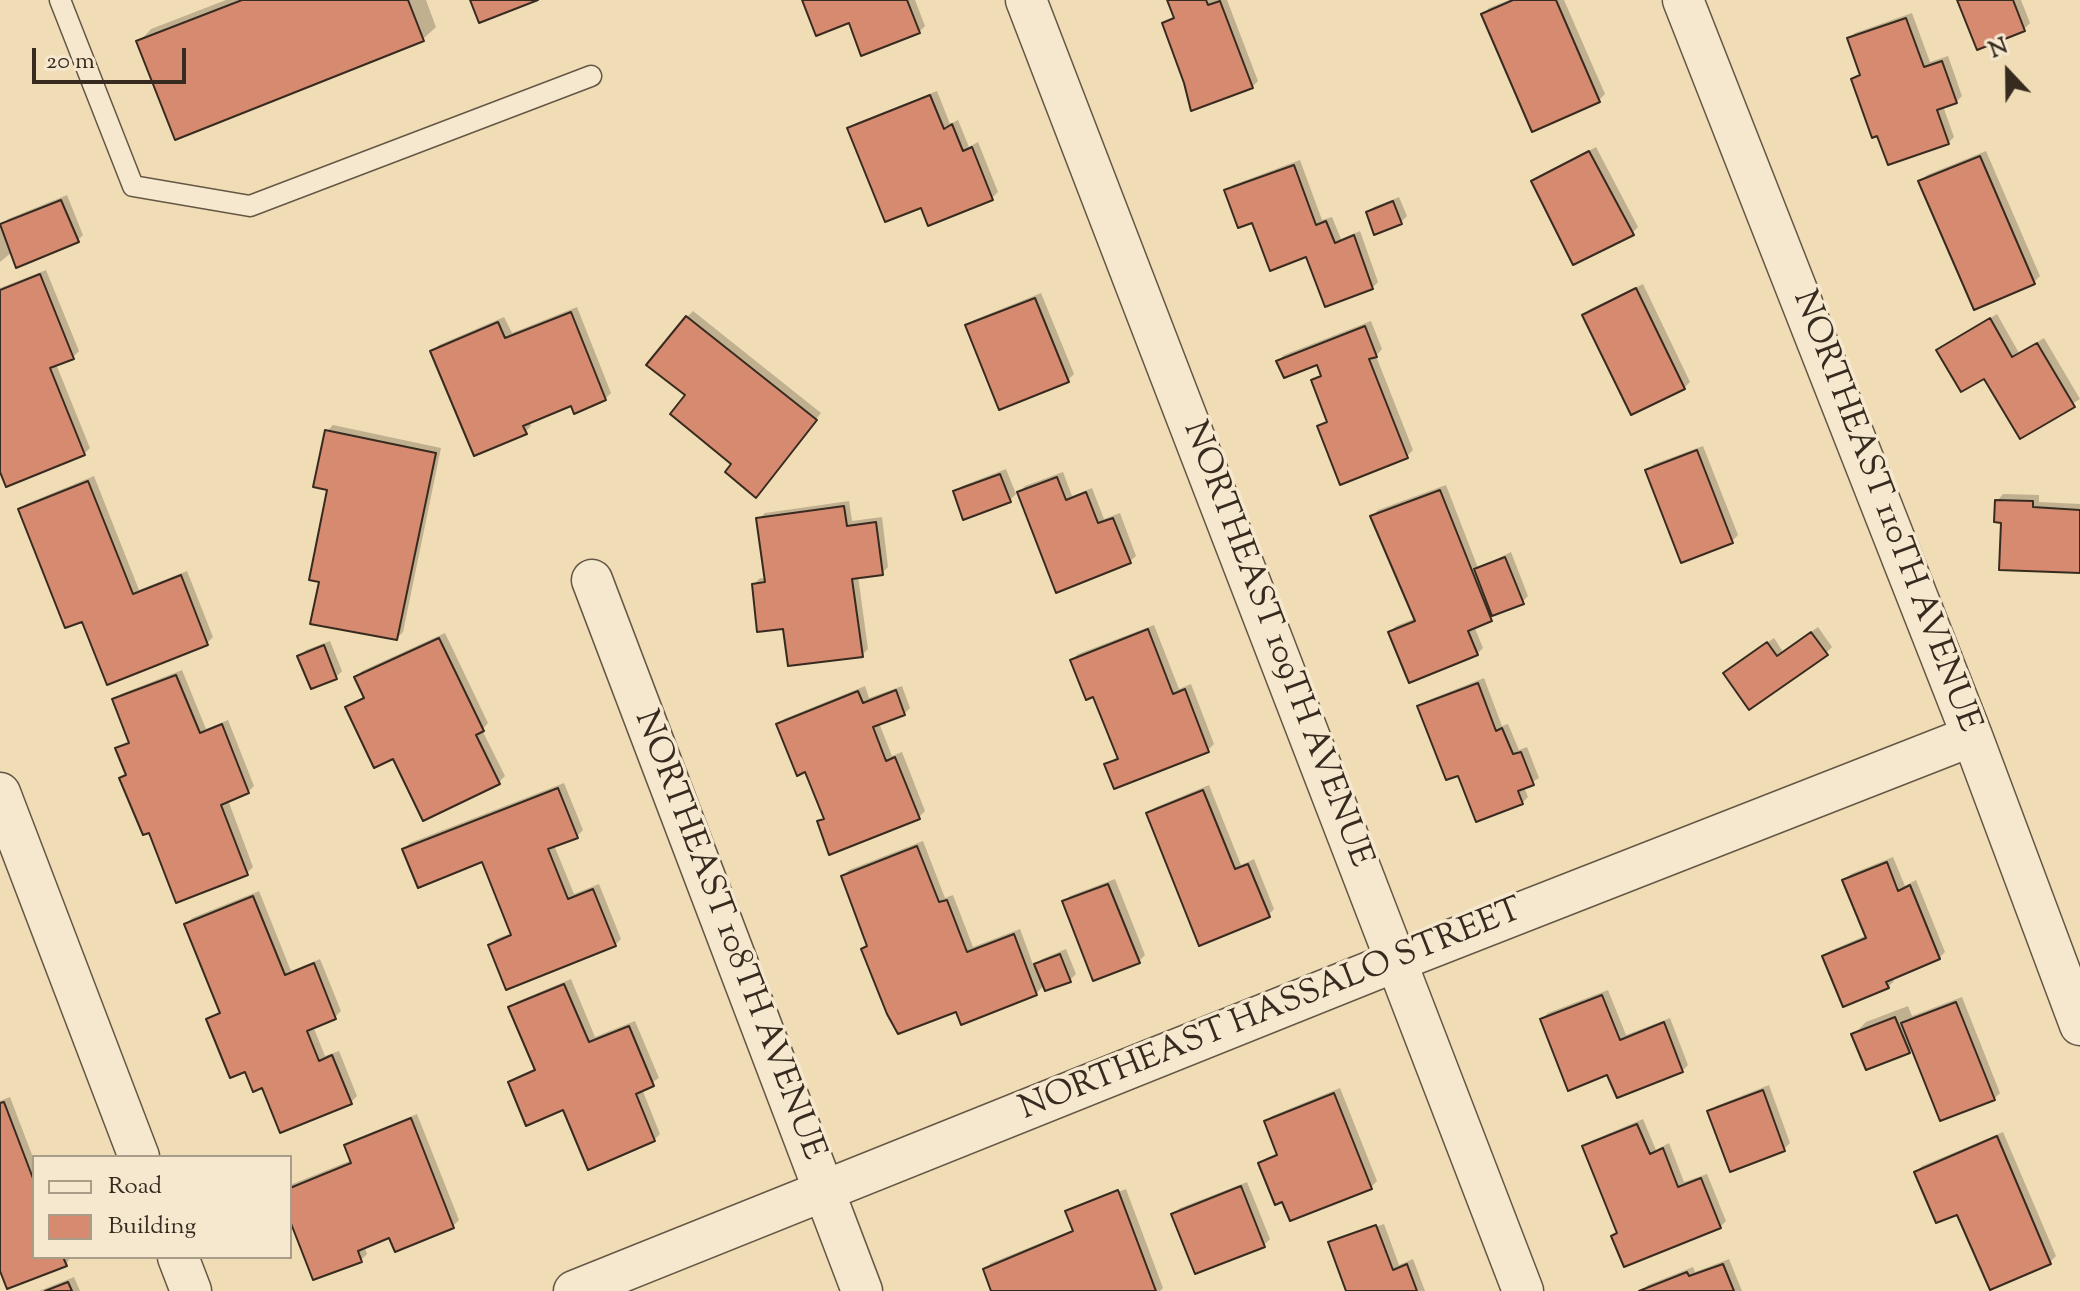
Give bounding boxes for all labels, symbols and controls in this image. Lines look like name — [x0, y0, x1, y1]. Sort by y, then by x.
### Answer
scale bar — [36, 32, 190, 82]
north arrow — [1968, 32, 2048, 112]
text: N — [1985, 32, 2013, 68]
text: 20 m — [46, 45, 95, 79]
street label: NORTHEAST 110TH AVENUE — [1781, 286, 1987, 738]
street label: NORTHEAST 109TH AVENUE — [1171, 416, 1379, 874]
street label: NORTHEAST 108TH AVENUE — [622, 706, 832, 1166]
street label: NORTHEAST HASSALO STREET — [1015, 892, 1529, 1132]
legend — [32, 1155, 292, 1259]
text: Road — [108, 1170, 162, 1204]
text: Building — [108, 1210, 196, 1244]

